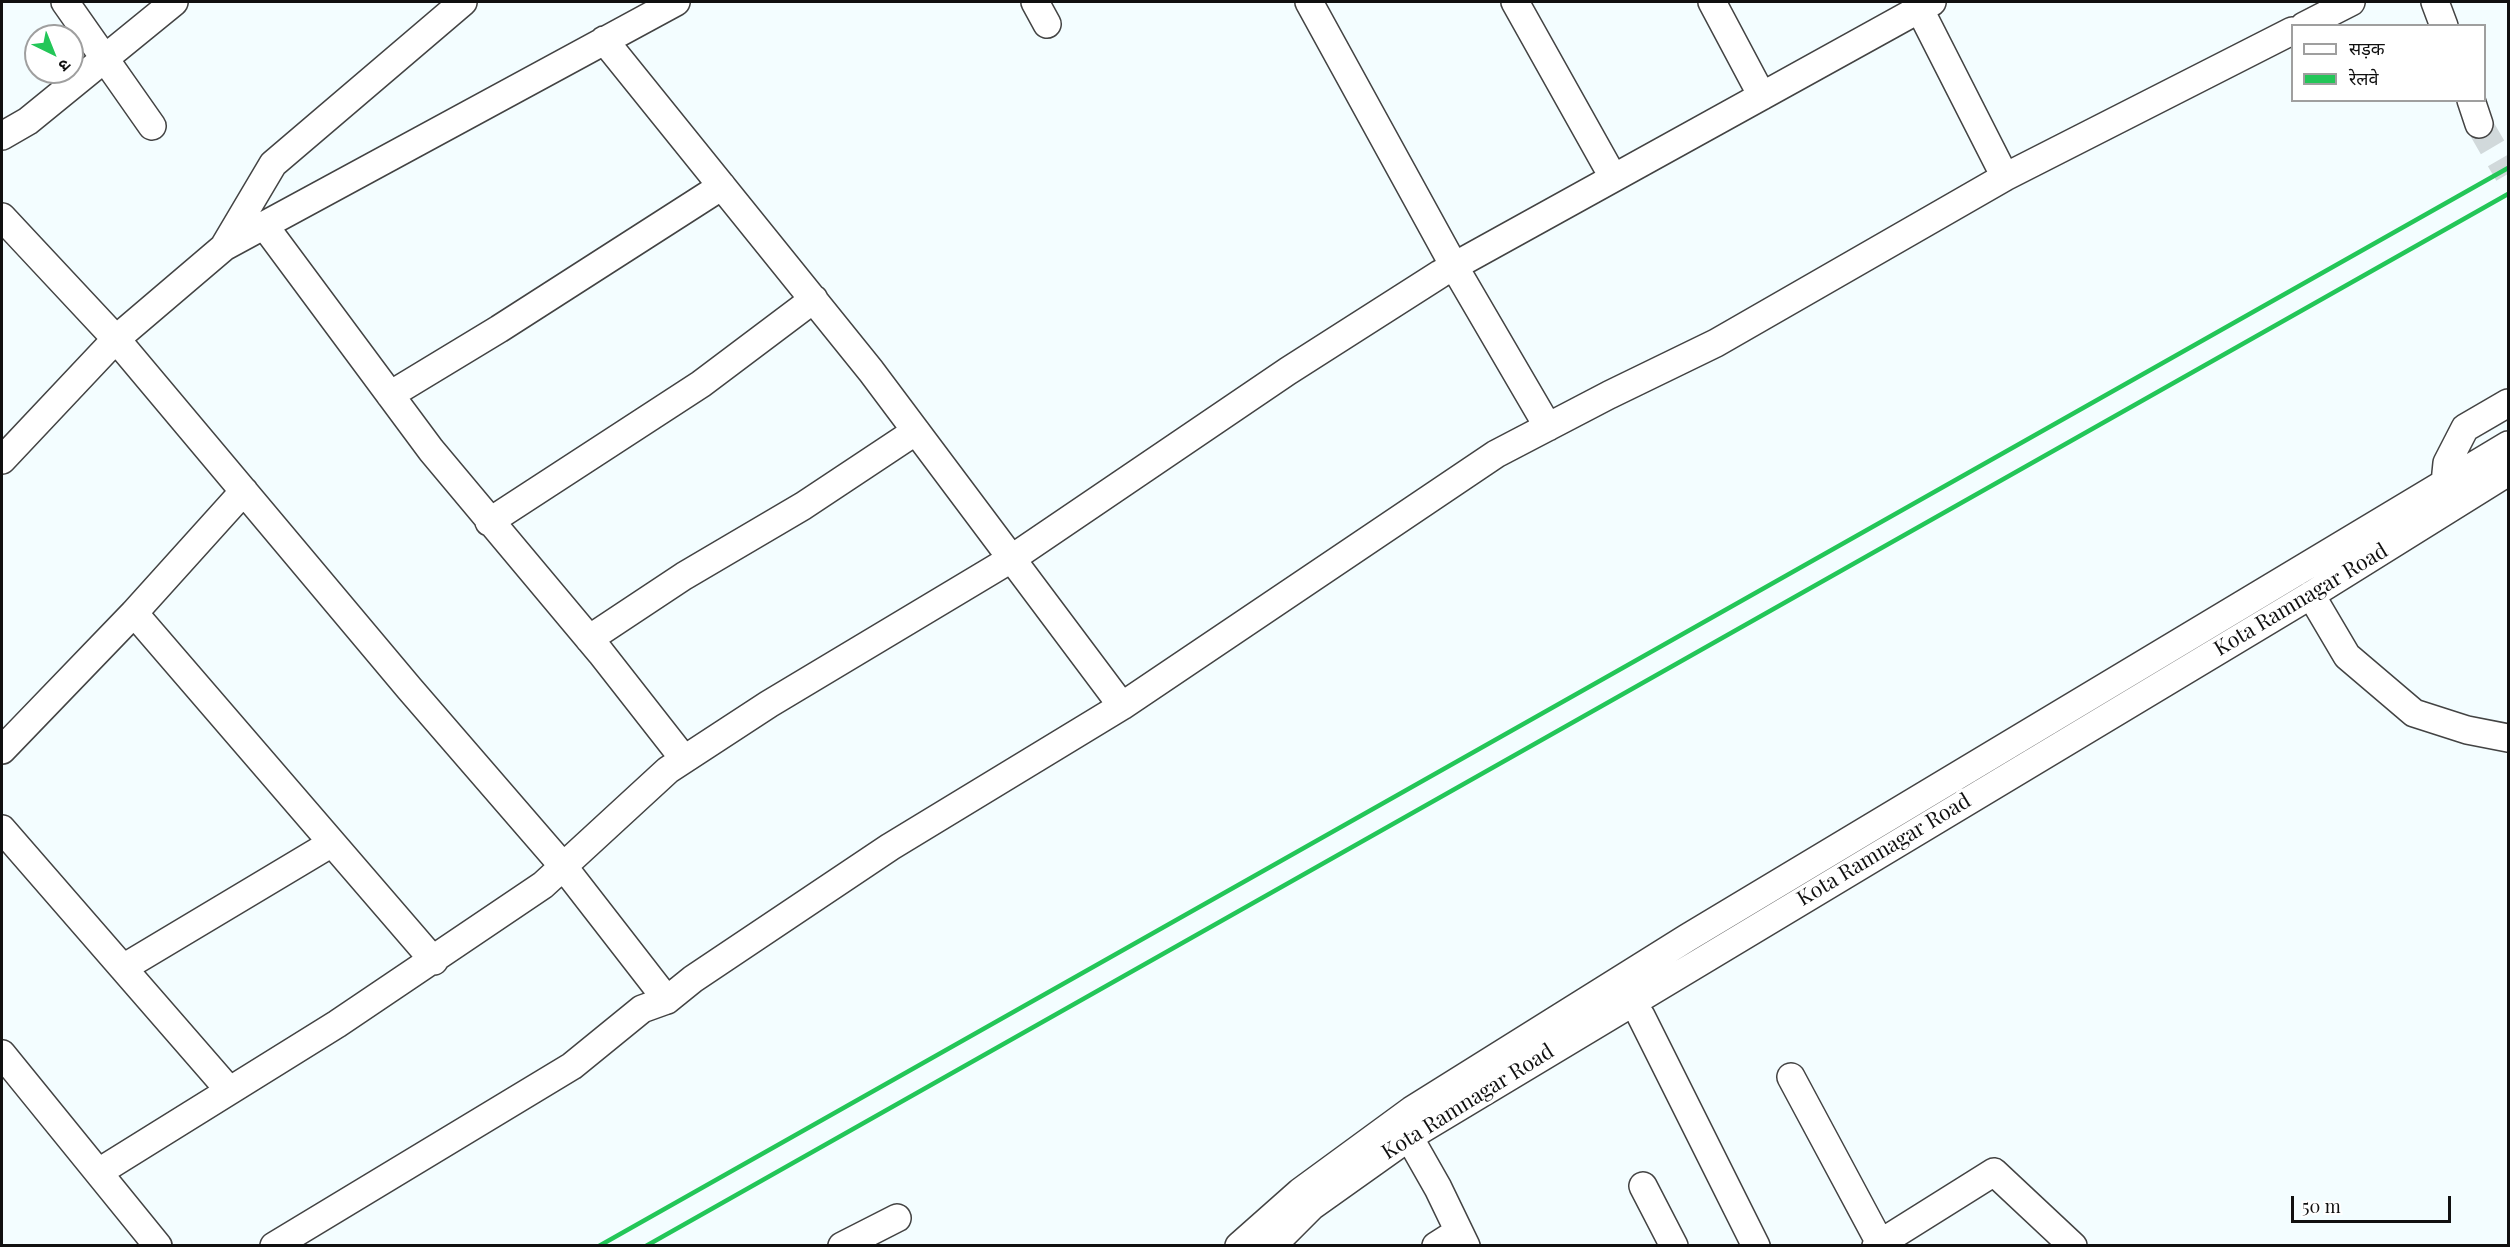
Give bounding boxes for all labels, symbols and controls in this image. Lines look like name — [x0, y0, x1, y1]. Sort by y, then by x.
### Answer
north arrow — [24, 24, 84, 84]
legend — [2291, 24, 2486, 102]
text: सड़क — [2349, 36, 2385, 60]
text: उ — [55, 55, 76, 77]
text: रेलवे — [2349, 66, 2379, 90]
street label: Kota Ramnagar Road — [2210, 538, 2392, 662]
street label: Kota Ramnagar Road — [1793, 788, 1975, 912]
street label: Kota Ramnagar Road — [1377, 1039, 1559, 1165]
scale bar — [2294, 1184, 2454, 1222]
text: 50 m — [2302, 1194, 2341, 1218]

